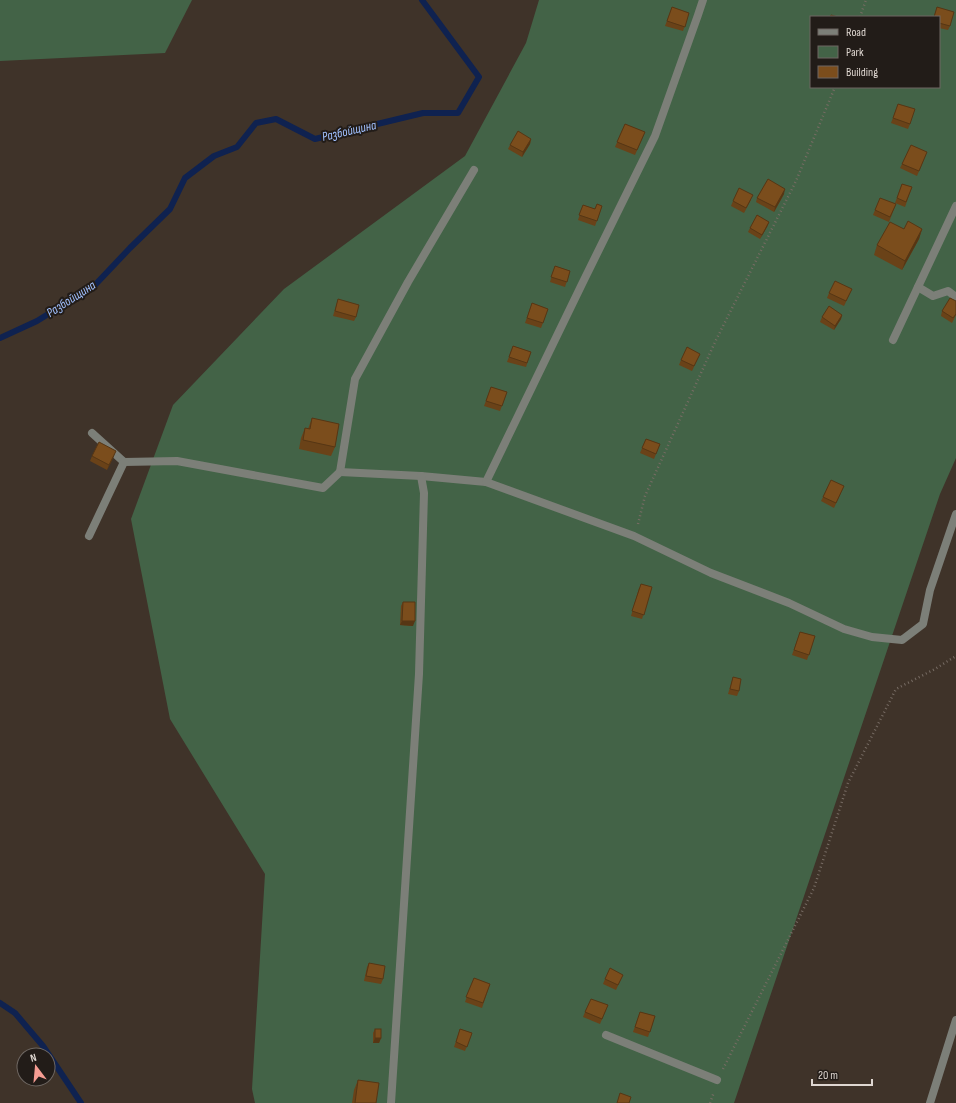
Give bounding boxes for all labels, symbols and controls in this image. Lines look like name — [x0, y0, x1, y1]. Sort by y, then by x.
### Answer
legend — [810, 16, 940, 88]
text: Road — [846, 25, 866, 40]
text: Park — [846, 45, 864, 60]
text: Building — [846, 65, 878, 80]
water label: Разбойщина — [320, 117, 378, 145]
water label: Разбойщина — [44, 277, 99, 321]
north arrow — [16, 1047, 56, 1087]
text: N — [29, 1051, 38, 1065]
scale bar — [812, 1061, 872, 1087]
text: 20 m — [818, 1068, 838, 1083]

